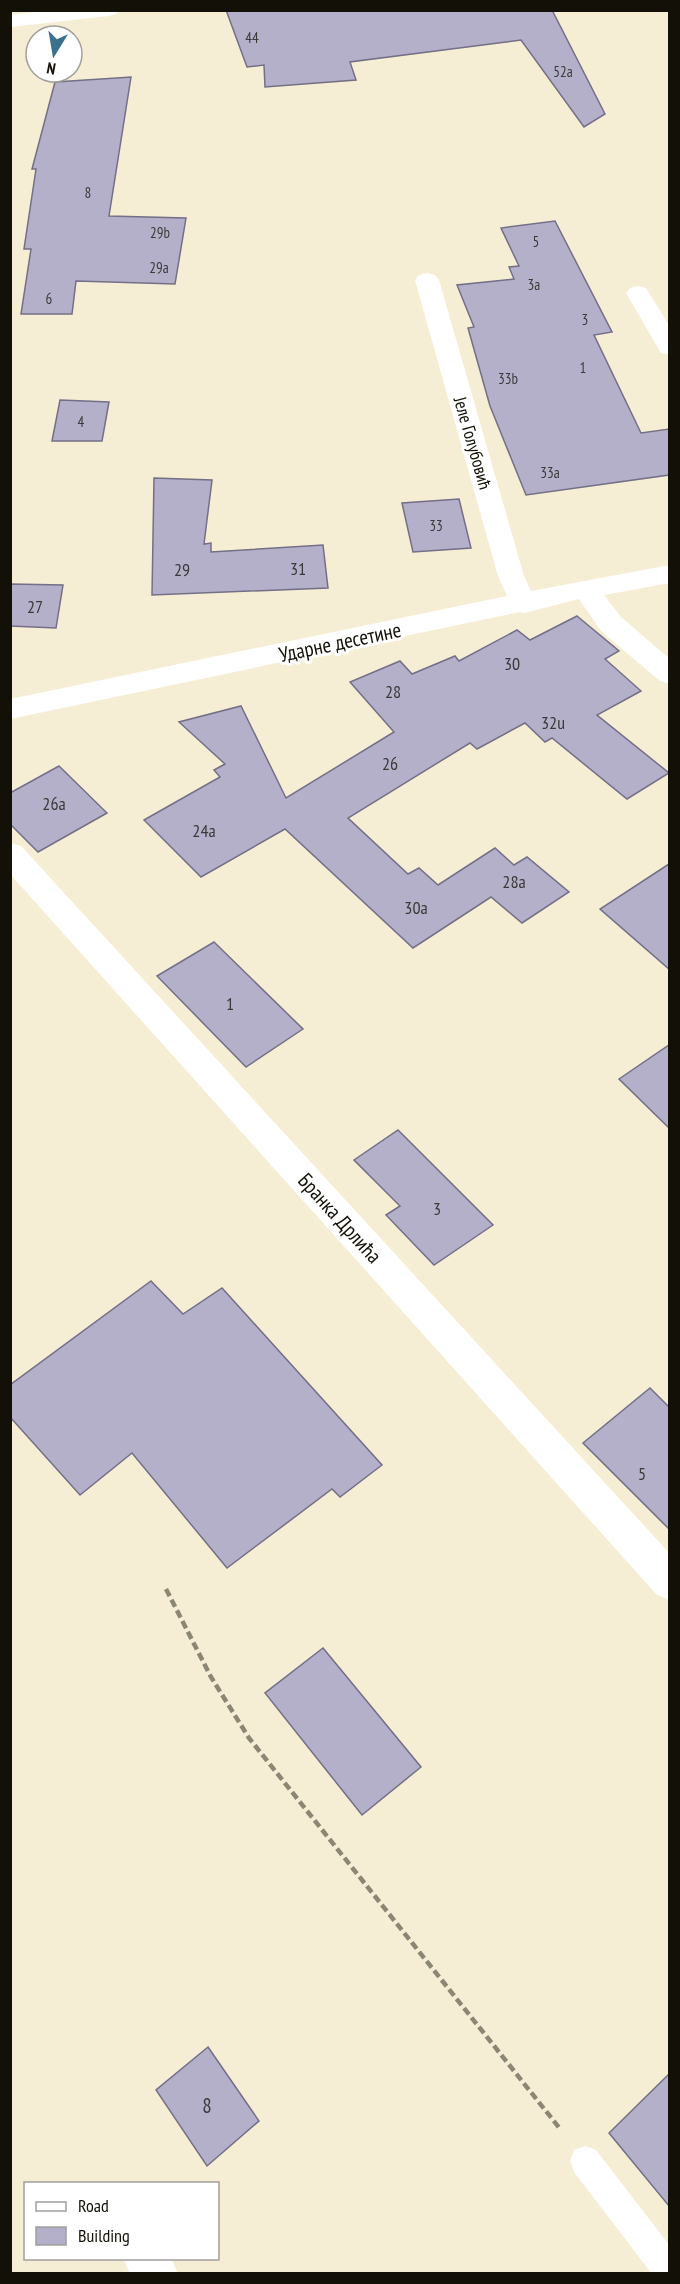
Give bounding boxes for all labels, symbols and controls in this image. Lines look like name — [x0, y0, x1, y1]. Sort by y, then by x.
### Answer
north arrow — [24, 24, 84, 84]
house number: 44 — [245, 28, 259, 47]
text: N — [45, 58, 57, 79]
house number: 52a — [553, 62, 573, 81]
house number: 8 — [85, 183, 91, 202]
house number: 29b — [150, 223, 170, 242]
house number: 5 — [533, 232, 539, 251]
house number: 29a — [149, 258, 169, 277]
house number: 3a — [528, 275, 540, 294]
house number: 6 — [46, 289, 53, 308]
house number: 3 — [582, 310, 588, 329]
house number: 1 — [580, 358, 586, 377]
house number: 33b — [498, 369, 518, 388]
street label: Јеле Голубовић — [449, 393, 497, 492]
house number: 4 — [78, 412, 85, 431]
house number: 33a — [540, 463, 560, 482]
house number: 33 — [429, 516, 443, 535]
house number: 31 — [290, 557, 306, 580]
house number: 29 — [174, 558, 190, 581]
house number: 27 — [27, 595, 43, 618]
street label: Ударне десетине — [276, 616, 404, 668]
house number: 30 — [504, 652, 520, 675]
house number: 28 — [385, 680, 401, 703]
house number: 32u — [541, 711, 565, 734]
house number: 26 — [382, 752, 398, 775]
house number: 26a — [42, 792, 66, 815]
house number: 24a — [192, 819, 216, 842]
house number: 28a — [502, 870, 526, 893]
house number: 30a — [404, 896, 428, 919]
house number: 1 — [226, 992, 234, 1015]
street label: Бранка Дрлића — [292, 1167, 388, 1269]
house number: 3 — [433, 1197, 441, 1220]
house number: 5 — [638, 1462, 646, 1485]
house number: 8 — [202, 2092, 212, 2119]
legend — [24, 2182, 219, 2260]
text: Road — [78, 2194, 109, 2217]
text: Building — [78, 2224, 130, 2247]

